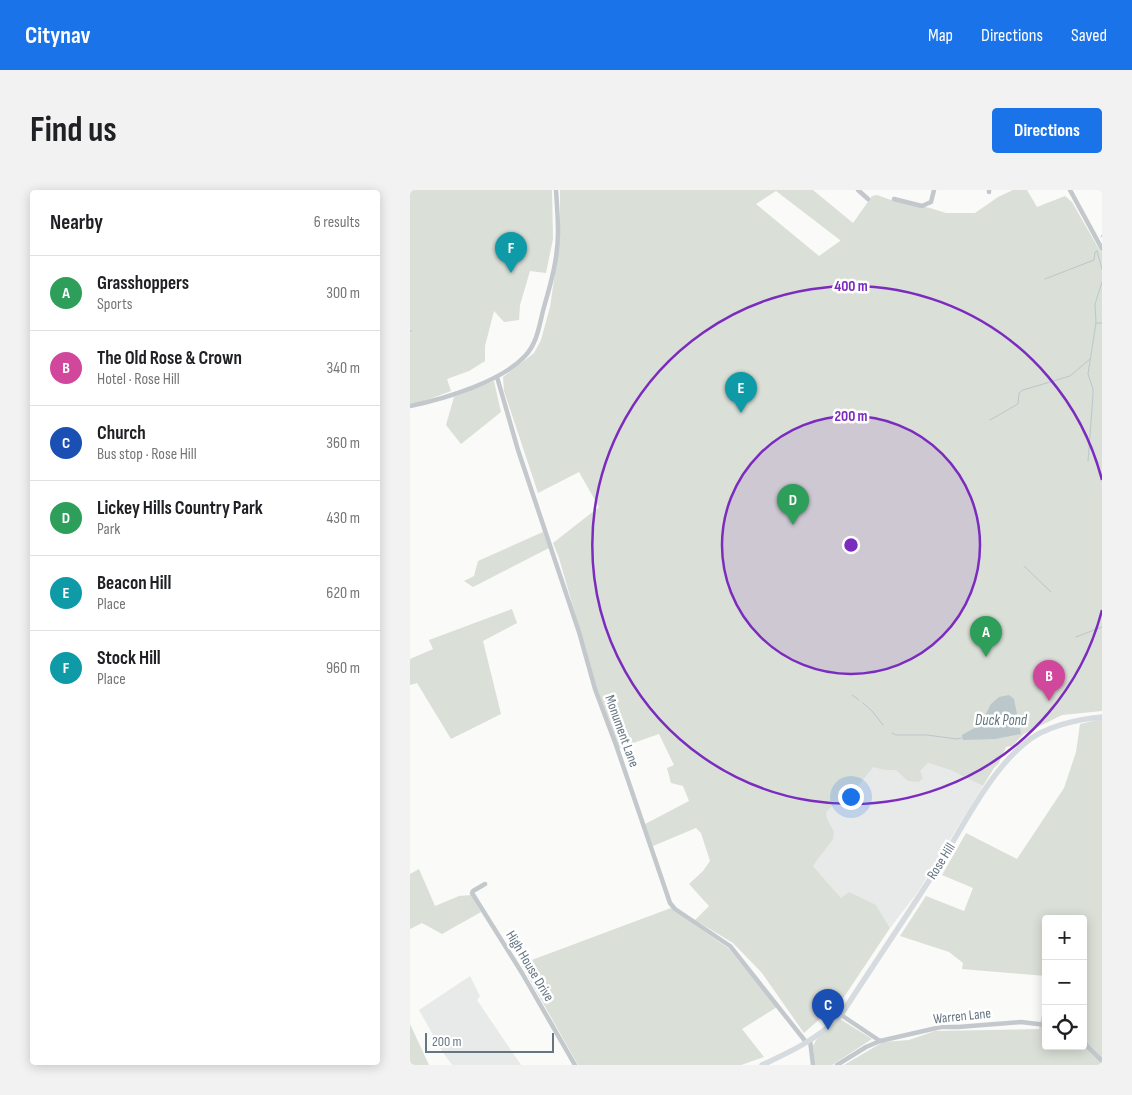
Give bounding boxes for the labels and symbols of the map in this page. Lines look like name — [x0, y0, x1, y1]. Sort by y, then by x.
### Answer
pin: F — [495, 232, 527, 273]
text: 400 m — [834, 277, 868, 296]
pin: E — [725, 372, 757, 413]
text: 200 m — [834, 407, 868, 426]
pin: D — [777, 484, 809, 525]
centre of rings — [842, 536, 860, 554]
pin: A — [970, 616, 1002, 657]
pin: B — [1033, 660, 1065, 701]
street label: Monument Lane — [601, 693, 643, 769]
water label: Duck Pond — [975, 711, 1028, 730]
your location — [838, 784, 864, 810]
street label: Rose Hill — [923, 840, 959, 882]
street label: High House Drive — [502, 927, 558, 1005]
pin: C — [812, 989, 844, 1030]
street label: Warren Lane — [932, 1005, 992, 1027]
scale bar — [425, 1030, 554, 1053]

